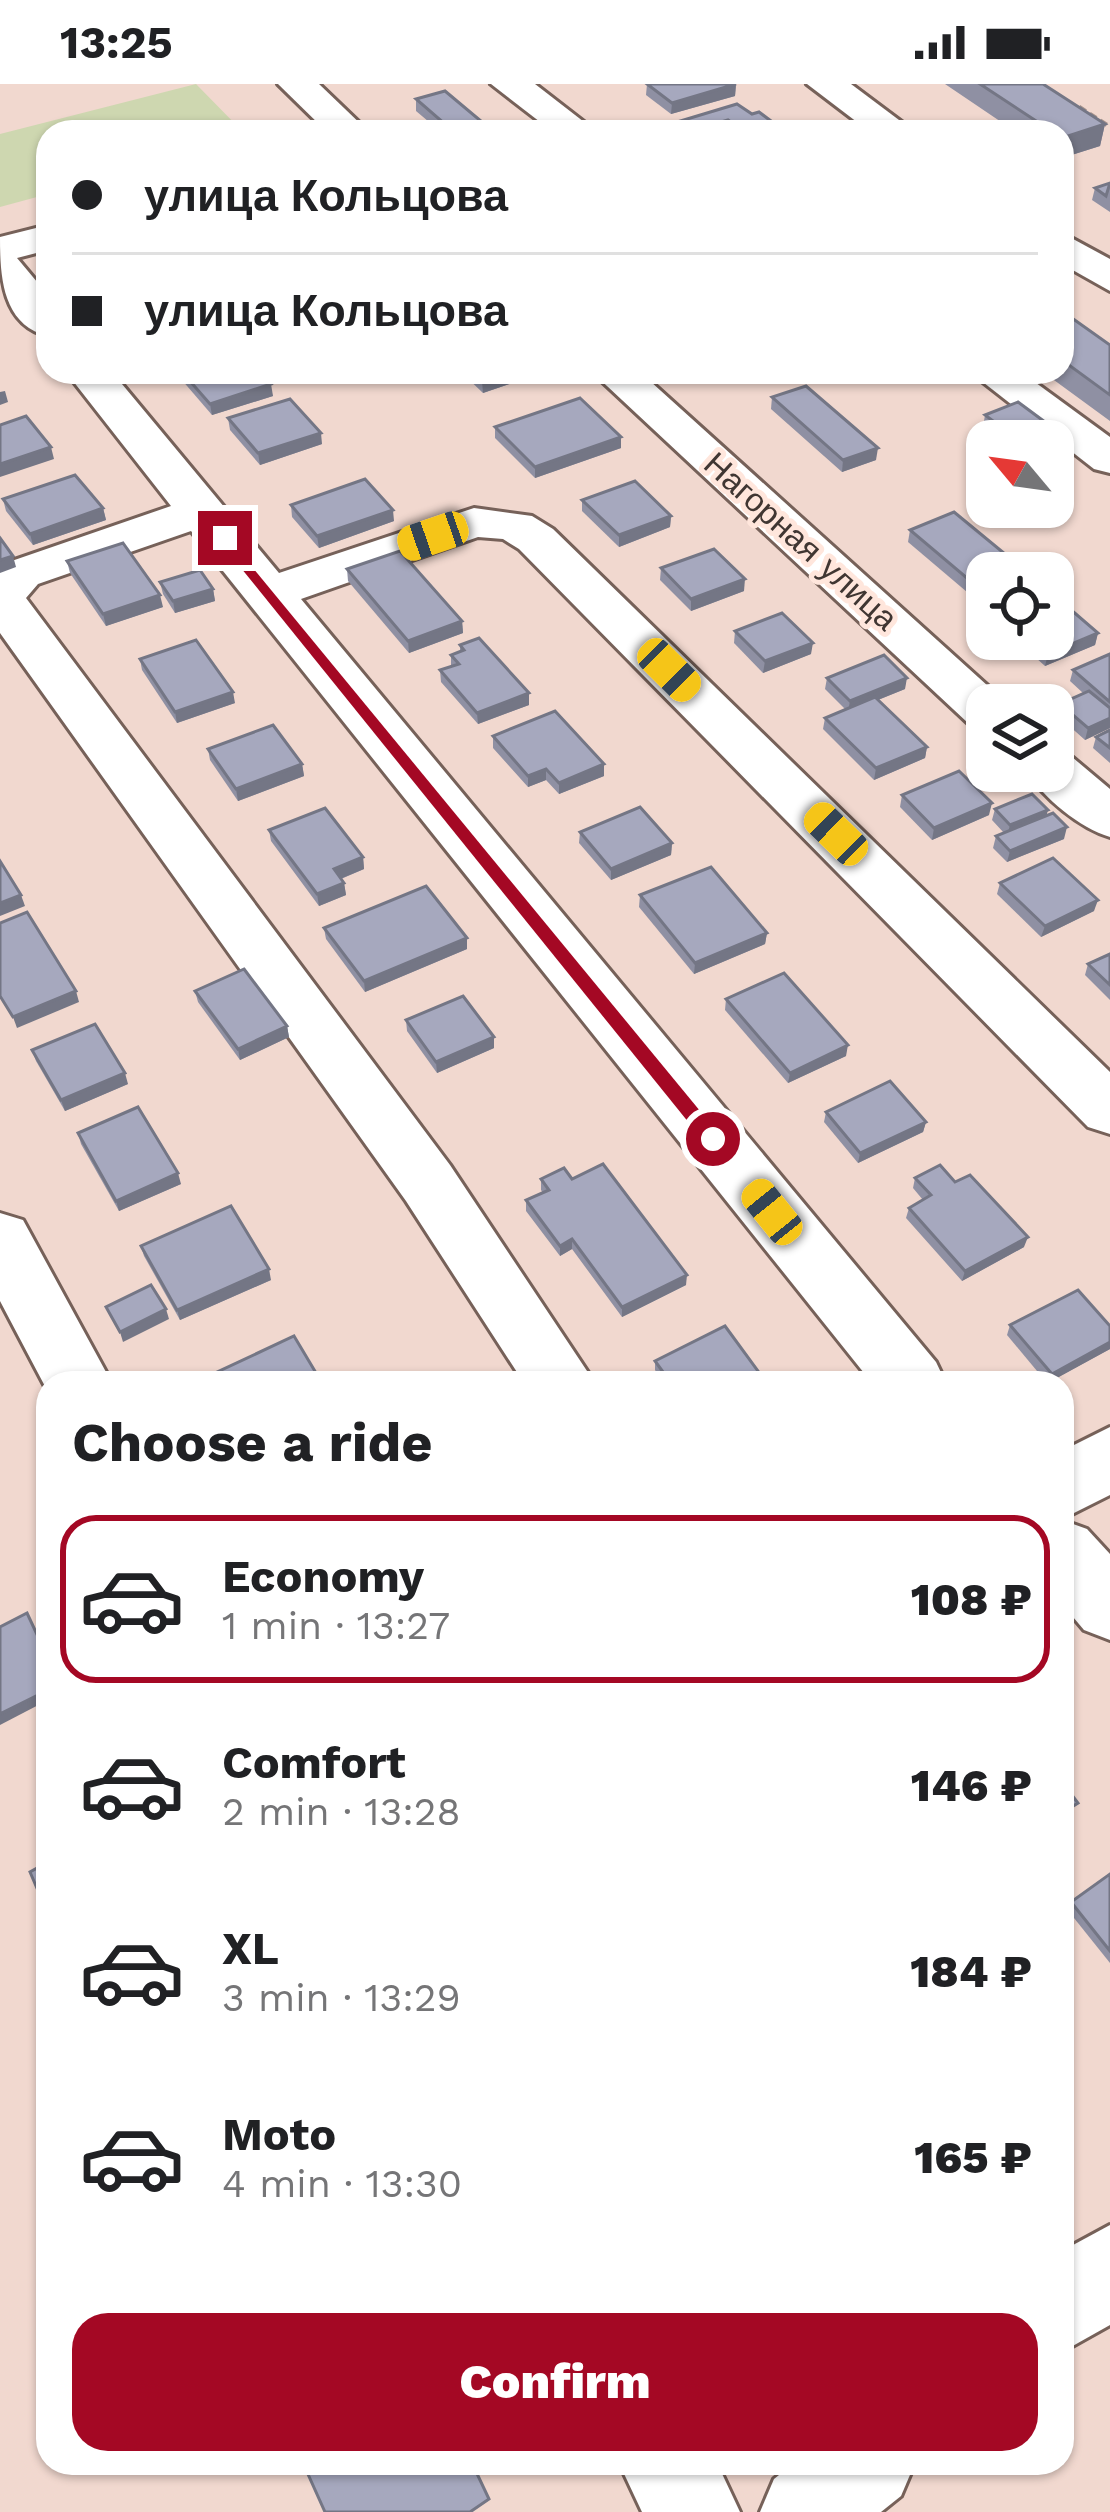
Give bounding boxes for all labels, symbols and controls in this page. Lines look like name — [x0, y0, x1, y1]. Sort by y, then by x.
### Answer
text: 13:25 — [60, 16, 173, 69]
text: улица Кольцова — [144, 169, 508, 222]
text: улица Кольцова — [144, 284, 508, 337]
north arrow — [966, 420, 1074, 528]
map controls — [966, 420, 1074, 792]
street label: Нагорная улица — [696, 444, 906, 638]
car — [393, 507, 473, 565]
route end — [198, 511, 252, 565]
button: locate — [966, 552, 1074, 660]
car — [631, 632, 707, 708]
button: layers — [966, 684, 1074, 792]
car — [798, 796, 874, 872]
route start — [686, 1112, 740, 1166]
car — [735, 1173, 809, 1251]
text: Choose a ride — [72, 1411, 433, 1474]
icon: car — [78, 1545, 186, 1653]
text: Economy — [222, 1550, 424, 1603]
text: 108 ₽ — [911, 1573, 1032, 1626]
text: 1 min · 13:27 — [222, 1603, 450, 1648]
icon: car — [78, 1731, 186, 1839]
text: Comfort — [222, 1736, 406, 1789]
text: 146 ₽ — [911, 1759, 1032, 1812]
text: 2 min · 13:28 — [222, 1789, 461, 1834]
icon: car — [78, 1917, 186, 2025]
text: XL — [222, 1922, 279, 1975]
text: 184 ₽ — [910, 1945, 1032, 1998]
text: 3 min · 13:29 — [222, 1975, 461, 2020]
icon: car — [78, 2103, 186, 2211]
text: Moto — [222, 2108, 336, 2161]
text: 165 ₽ — [914, 2131, 1032, 2184]
text: 4 min · 13:30 — [222, 2161, 462, 2206]
button: Confirm — [72, 2313, 1038, 2451]

